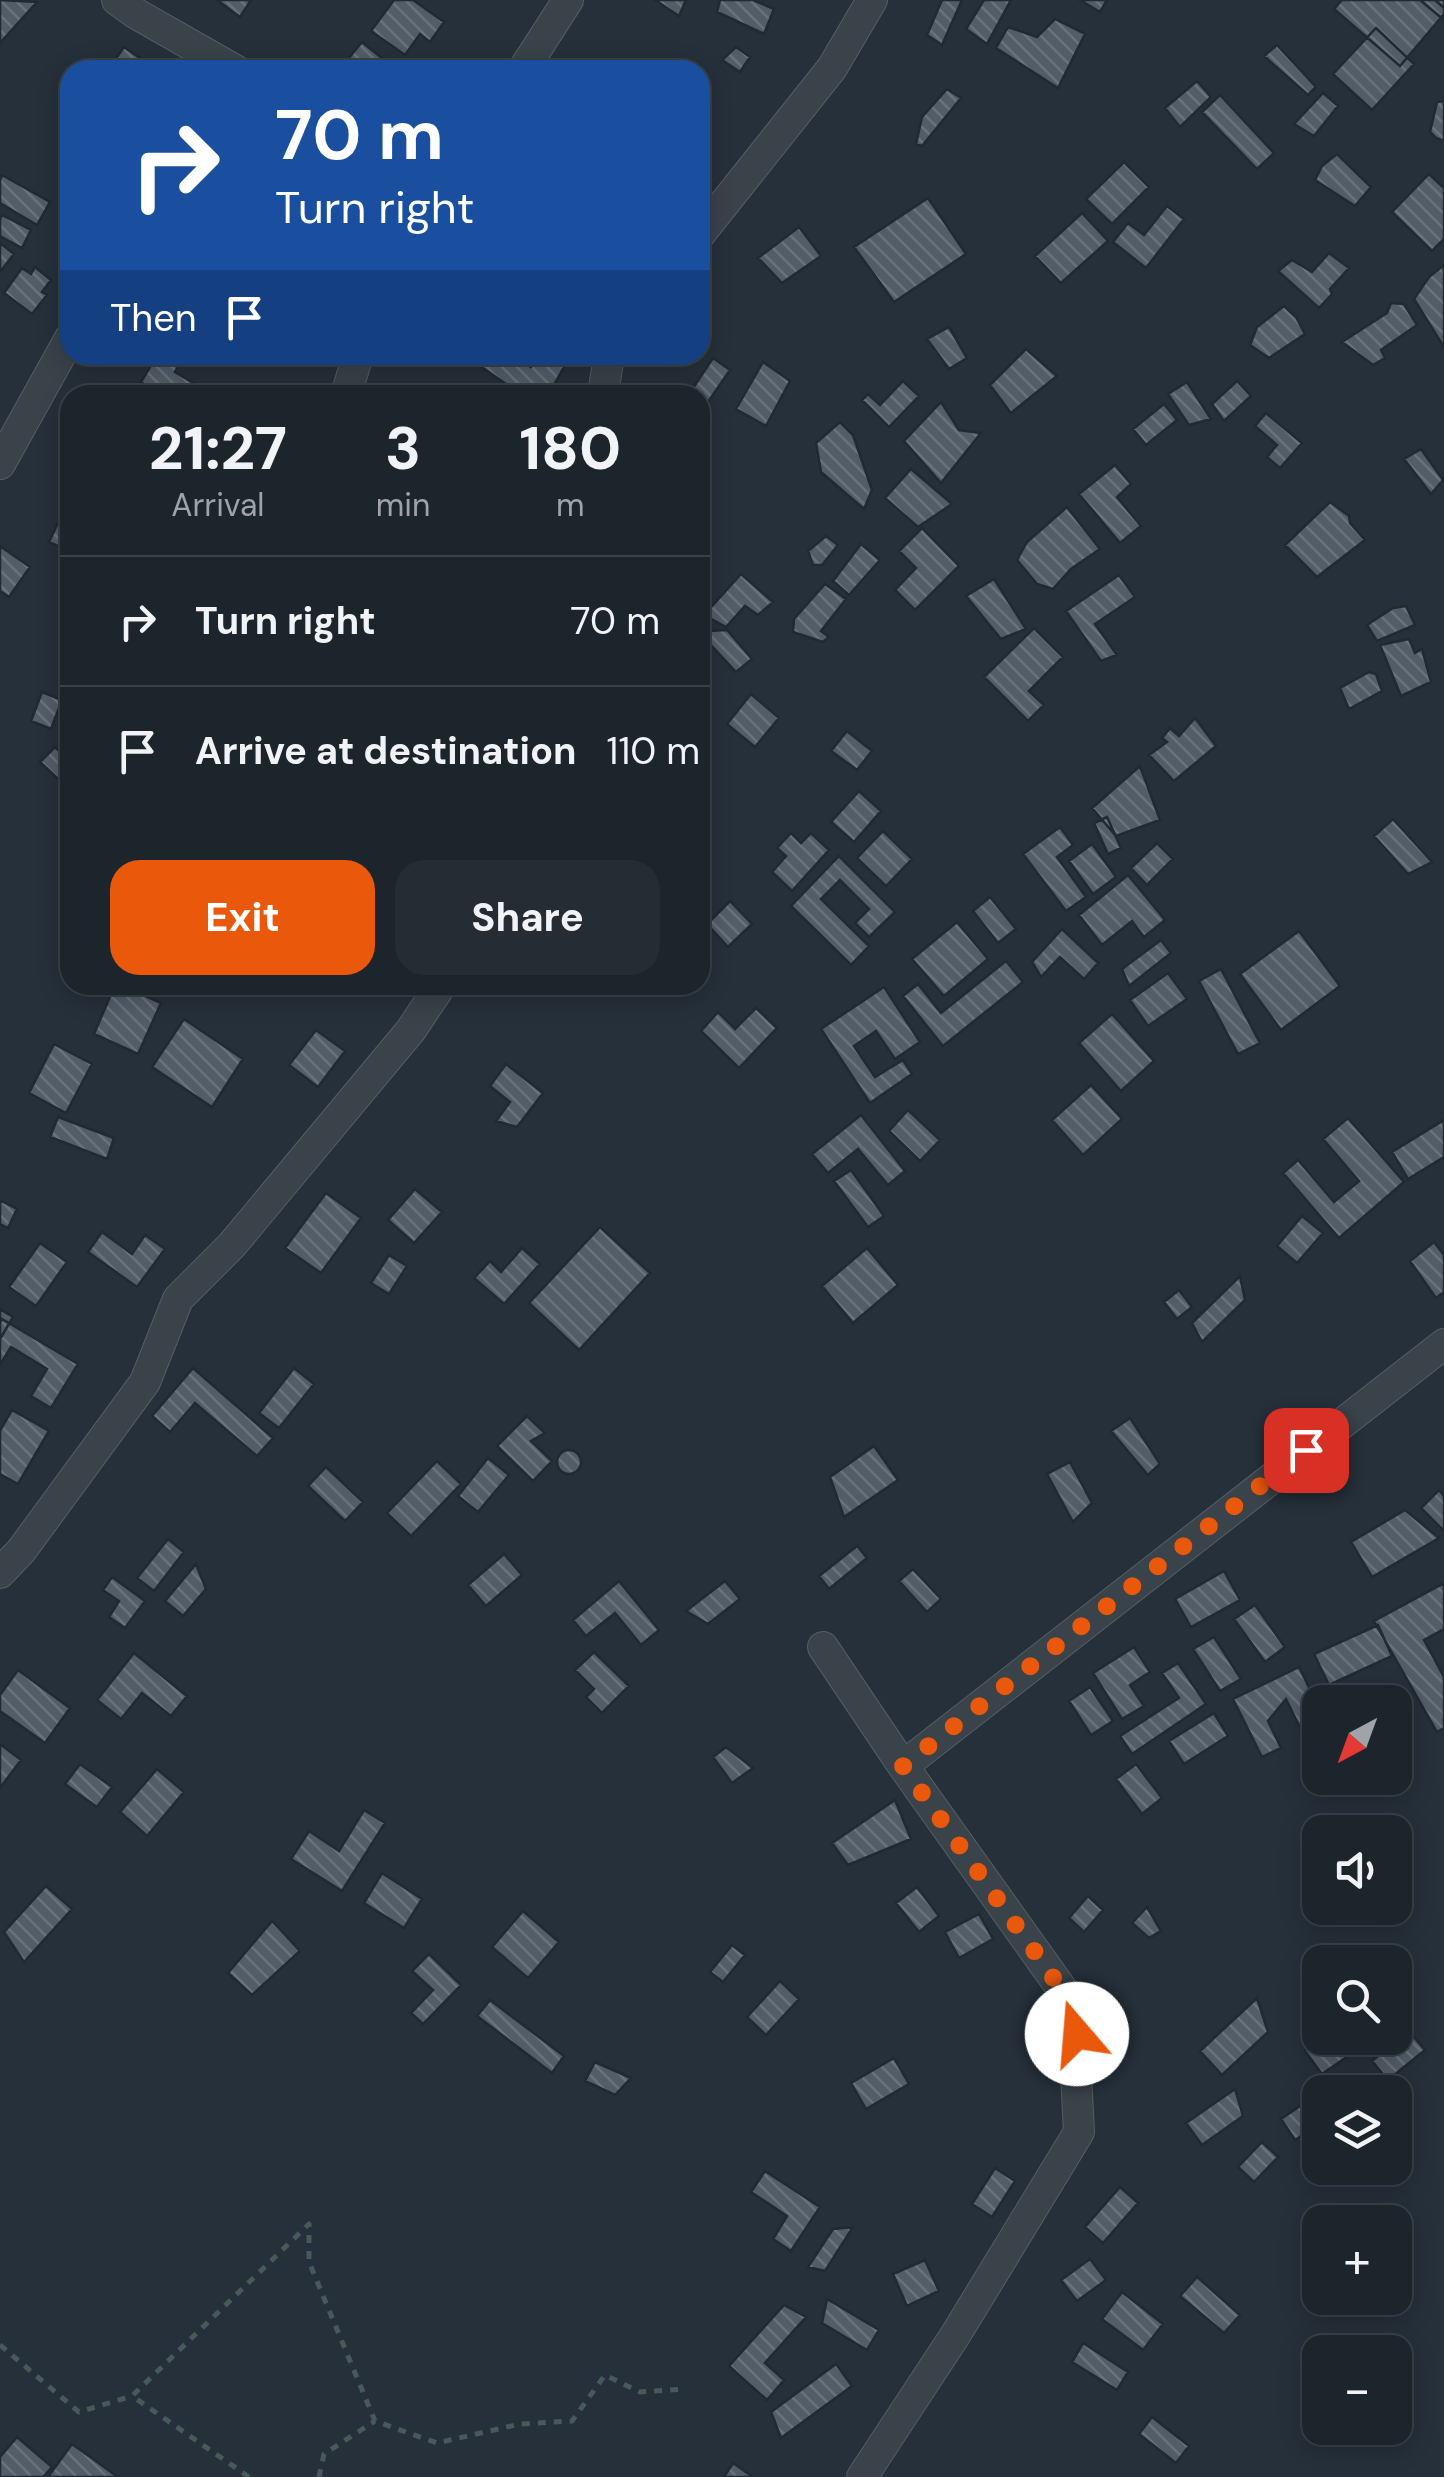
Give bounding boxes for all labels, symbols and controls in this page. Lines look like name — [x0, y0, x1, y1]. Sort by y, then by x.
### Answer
text: 70 m — [275, 90, 444, 181]
icon: right — [110, 100, 240, 230]
text: Turn right — [275, 178, 474, 237]
icon: arrive — [217, 290, 272, 345]
text: Then — [110, 293, 197, 343]
text: 21:27 — [149, 409, 287, 488]
text: 3 — [385, 409, 421, 488]
text: 180 — [519, 409, 621, 488]
text: Arrival — [171, 484, 264, 526]
text: min — [376, 484, 430, 526]
text: m — [556, 484, 584, 526]
icon: right — [110, 594, 165, 649]
text: Turn right — [195, 596, 376, 646]
text: 70 m — [570, 596, 660, 646]
icon: arrive — [110, 724, 165, 779]
text: Arrive at destination — [195, 726, 577, 776]
text: 110 m — [607, 726, 700, 776]
button: Exit — [110, 860, 375, 975]
button: Share — [395, 860, 660, 975]
pin — [1264, 1408, 1349, 1493]
icon: arrive — [1279, 1423, 1334, 1478]
north arrow — [1302, 1685, 1412, 1795]
map controls — [1302, 1685, 1412, 2445]
button: sound — [1302, 1815, 1412, 1925]
button: search — [1302, 1945, 1412, 2055]
position arrow — [1025, 1982, 1129, 2086]
button: layers — [1302, 2075, 1412, 2185]
button: + — [1302, 2205, 1412, 2315]
button: − — [1302, 2335, 1412, 2445]

